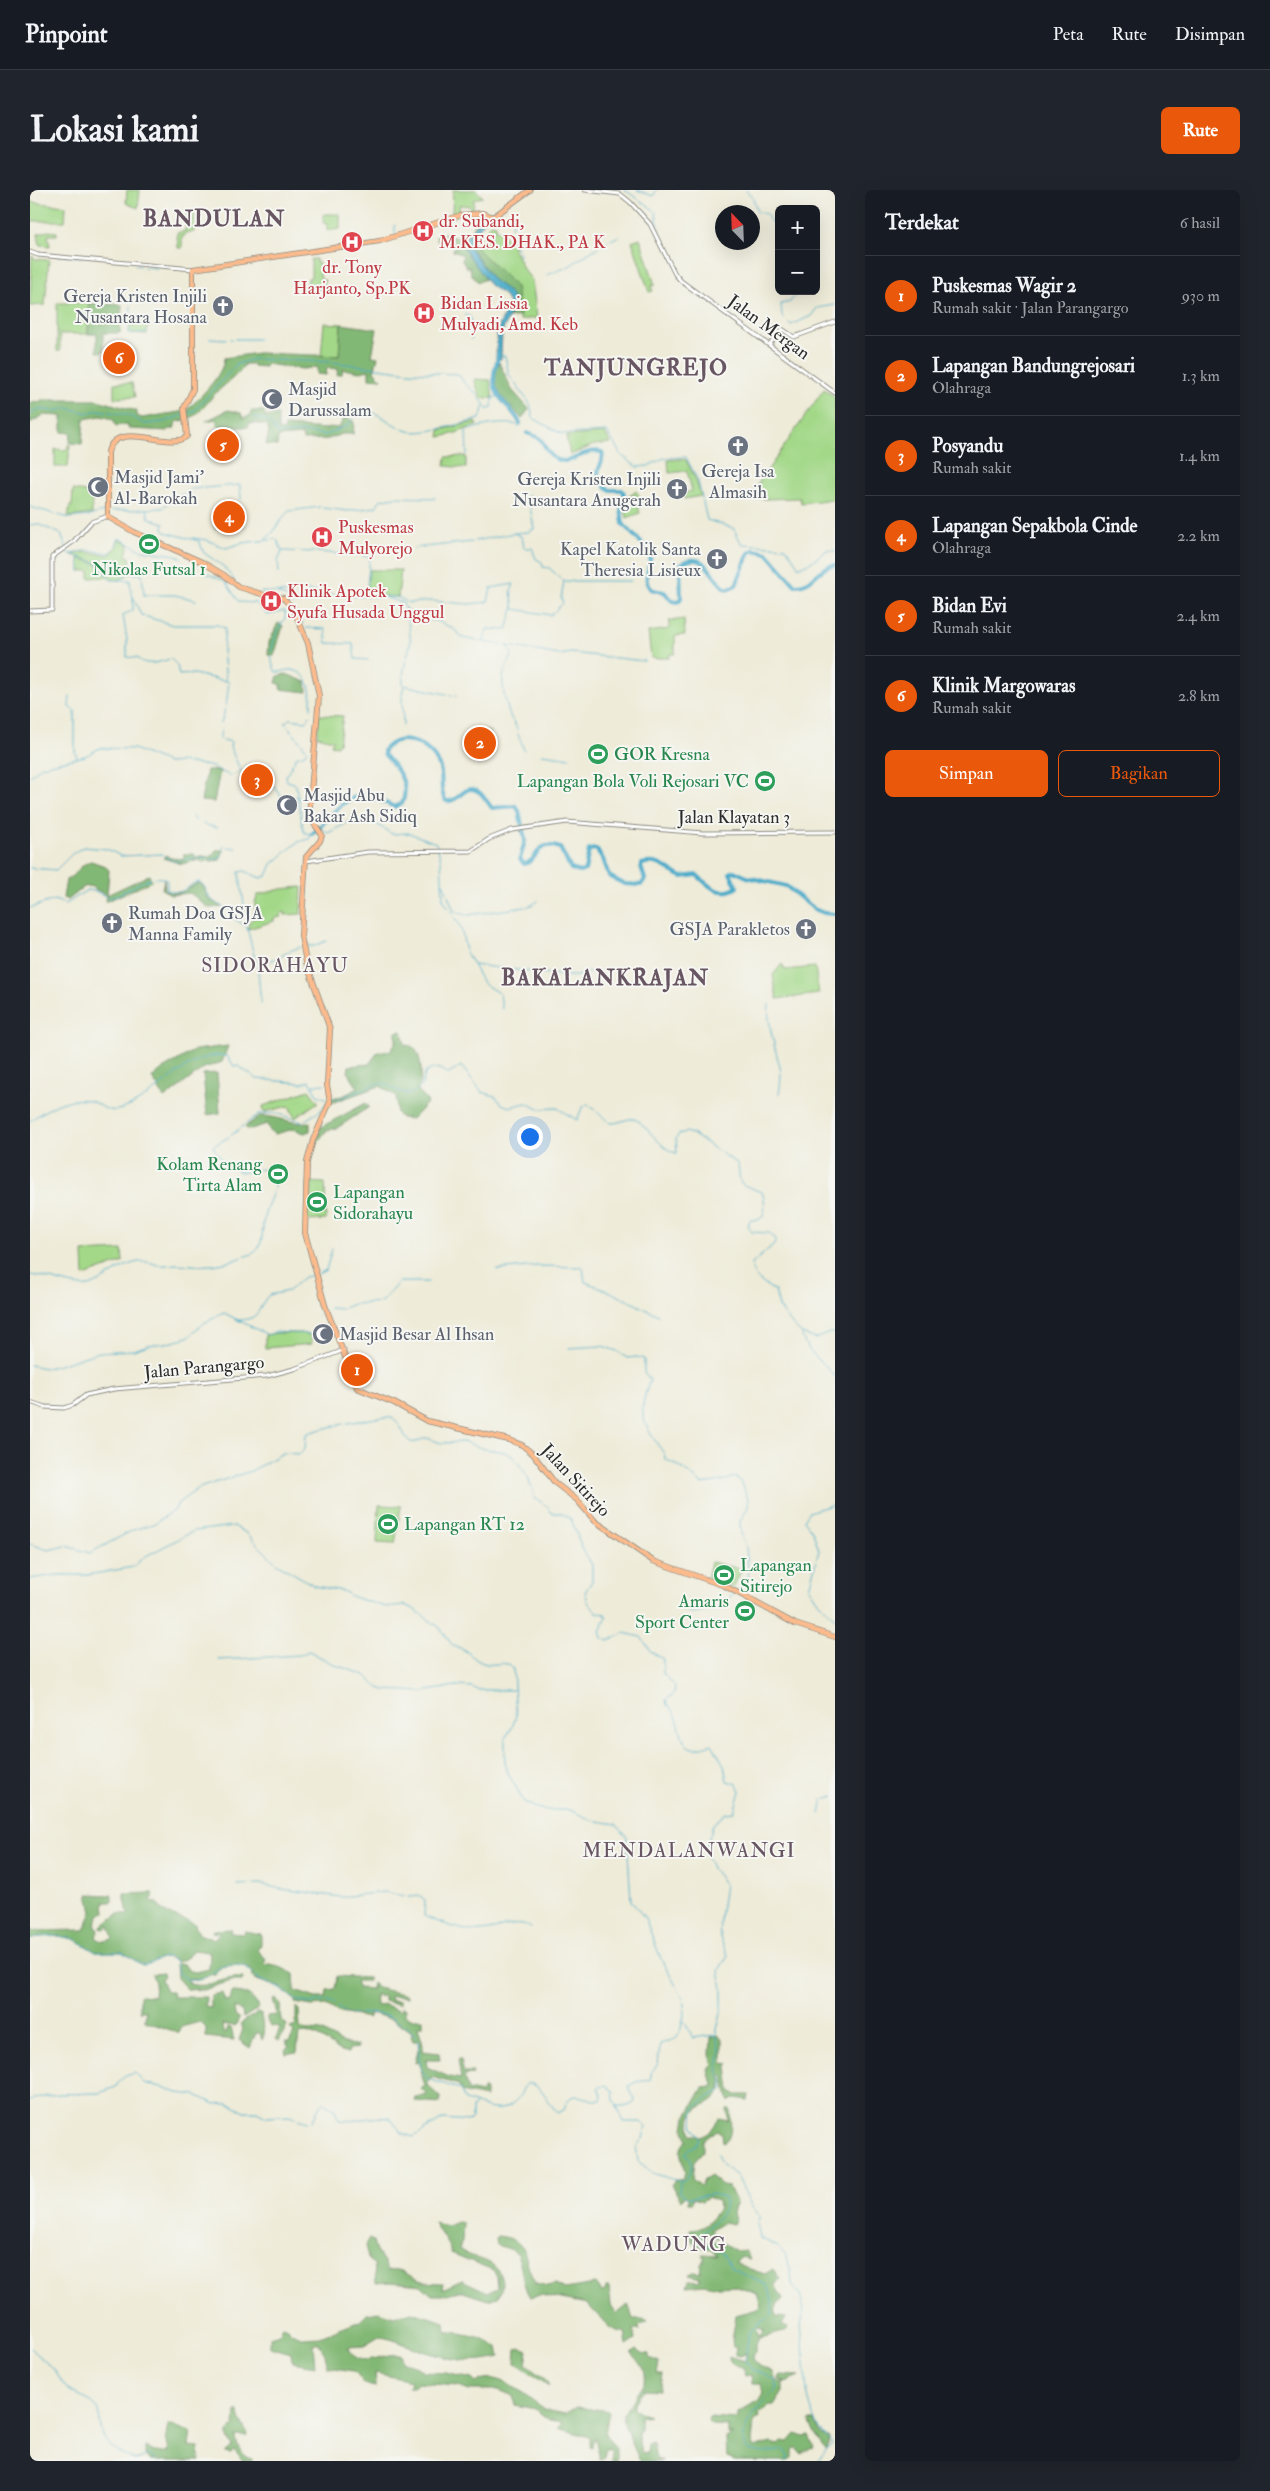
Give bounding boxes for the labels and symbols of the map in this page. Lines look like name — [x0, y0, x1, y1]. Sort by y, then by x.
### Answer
district label: BANDULAN — [143, 205, 285, 233]
north arrow — [715, 205, 760, 250]
place label: dr. Subandi, M.KES. DHAK., PA K — [439, 210, 606, 254]
hospital icon: dr. Subandi, M.KES. DHAK., PA K — [411, 219, 435, 243]
hospital icon: dr. Tony Harjanto, Sp.PK — [340, 230, 364, 254]
place label: dr. Tony Harjanto, Sp.PK — [293, 256, 411, 300]
place label: Gereja Kristen Injili Nusantara Hosana — [63, 285, 208, 329]
street label: Jalan Mergan — [722, 289, 814, 365]
place label: Bidan Lissia Mulyadi, Amd. Keb — [440, 292, 578, 336]
church icon: Gereja Kristen Injili Nusantara Hosana — [211, 294, 235, 318]
hospital icon: Bidan Lissia Mulyadi, Amd. Keb — [412, 301, 436, 325]
pin: 6 — [103, 339, 135, 377]
district label: TANJUNGREJO — [543, 354, 728, 383]
place label: Masjid Darussalam — [288, 378, 372, 422]
mosque icon: Masjid Darussalam — [260, 387, 284, 411]
pin: 5 — [207, 426, 239, 464]
church icon: Gereja Isa Almasih — [726, 434, 750, 458]
place label: Gereja Isa Almasih — [701, 460, 775, 504]
place label: Masjid Jami' Al-Barokah — [113, 466, 204, 510]
place label: Gereja Kristen Injili Nusantara Anugerah — [512, 468, 662, 512]
mosque icon: Masjid Jami' Al-Barokah — [86, 475, 110, 499]
church icon: Gereja Kristen Injili Nusantara Anugerah — [665, 477, 689, 501]
pin: 4 — [213, 498, 245, 536]
place label: Puskesmas Mulyorejo — [338, 516, 414, 560]
hospital icon: Puskesmas Mulyorejo — [310, 525, 334, 549]
sports icon: Nikolas Futsal 1 — [137, 532, 161, 556]
place label: Kapel Katolik Santa Theresia Lisieux — [560, 538, 702, 582]
church icon: Kapel Katolik Santa Theresia Lisieux — [705, 547, 729, 571]
place label: Nikolas Futsal 1 — [92, 558, 206, 581]
place label: Klinik Apotek Syufa Husada Unggul — [287, 580, 445, 624]
hospital icon: Klinik Apotek Syufa Husada Unggul — [259, 589, 283, 613]
pin: 2 — [464, 724, 496, 762]
sports icon: GOR Kresna — [586, 742, 610, 766]
place label: GOR Kresna — [614, 743, 710, 766]
pin: 3 — [241, 761, 273, 799]
sports icon: Lapangan Bola Voli Rejosari VC — [753, 769, 777, 793]
place label: Lapangan Bola Voli Rejosari VC — [517, 770, 749, 793]
place label: Masjid Abu Bakar Ash Sidiq — [303, 784, 418, 828]
mosque icon: Masjid Abu Bakar Ash Sidiq — [275, 793, 299, 817]
street label: Jalan Klayatan 3 — [677, 806, 790, 829]
place label: Rumah Doa GSJA Manna Family — [128, 902, 264, 946]
church icon: Rumah Doa GSJA Manna Family — [100, 911, 124, 935]
church icon: GSJA Parakletos — [794, 917, 818, 941]
place label: GSJA Parakletos — [669, 918, 790, 941]
district label: SIDORAHAYU — [201, 953, 349, 978]
district label: BAKALANKRAJAN — [501, 964, 709, 993]
your location — [517, 1124, 543, 1150]
place label: Kolam Renang Tirta Alam — [156, 1153, 263, 1197]
sports icon: Kolam Renang Tirta Alam — [266, 1162, 290, 1186]
place label: Lapangan Sidorahayu — [333, 1181, 413, 1225]
sports icon: Lapangan Sidorahayu — [305, 1190, 329, 1214]
mosque icon: Masjid Besar Al Ihsan — [311, 1322, 335, 1346]
place label: Masjid Besar Al Ihsan — [339, 1323, 494, 1346]
street label: Jalan Parangargo — [142, 1351, 265, 1384]
pin: 1 — [341, 1351, 373, 1389]
street label: Jalan Sitirejo — [535, 1438, 616, 1522]
sports icon: Lapangan RT 12 — [376, 1512, 400, 1536]
place label: Lapangan RT 12 — [404, 1513, 525, 1536]
place label: Lapangan Sitirejo — [740, 1554, 812, 1598]
sports icon: Lapangan Sitirejo — [712, 1563, 736, 1587]
place label: Amaris Sport Center — [635, 1590, 729, 1634]
sports icon: Amaris Sport Center — [733, 1599, 757, 1623]
district label: MENDALANWANGI — [582, 1838, 796, 1863]
district label: WADUNG — [620, 2232, 727, 2257]

